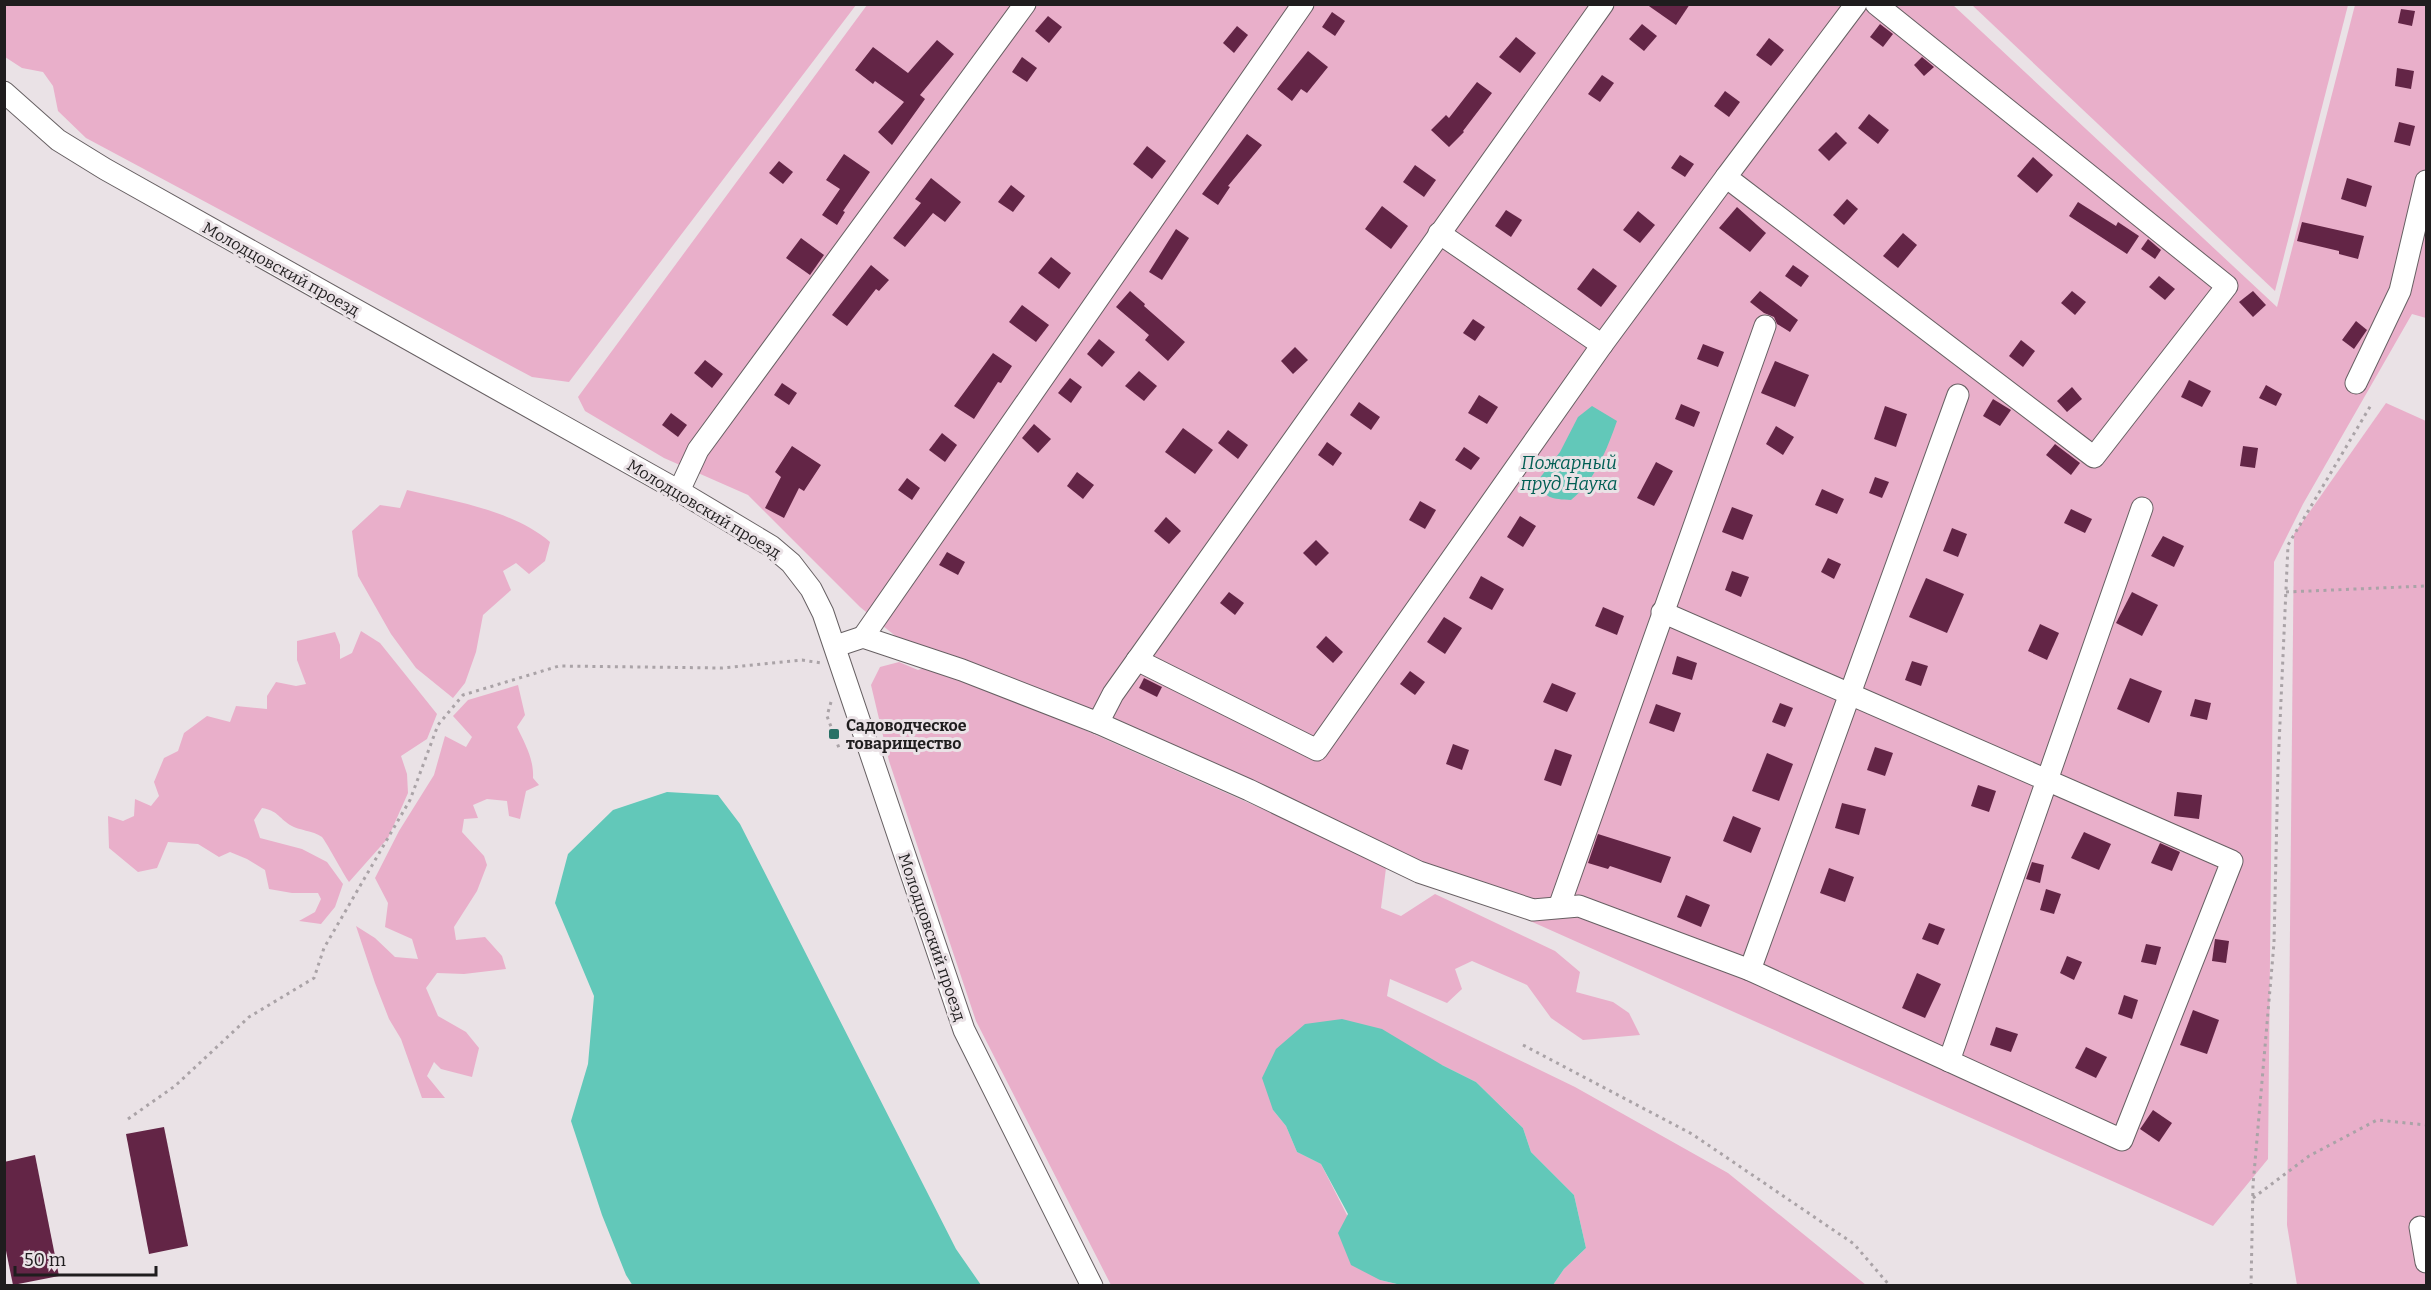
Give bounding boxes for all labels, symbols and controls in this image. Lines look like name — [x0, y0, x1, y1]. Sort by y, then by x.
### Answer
street label: Молодцовский проезд — [199, 218, 363, 320]
water label: Пожарный пруд Наука — [1519, 452, 1618, 495]
street label: Молодцовский проезд — [624, 456, 785, 563]
place label: Садоводческое товарищество — [846, 716, 967, 753]
marker: Садоводческое товарищество — [827, 727, 841, 741]
street label: Молодцовский проезд — [894, 851, 970, 1024]
scale bar — [15, 1239, 156, 1277]
text: 50 m — [24, 1249, 66, 1271]

